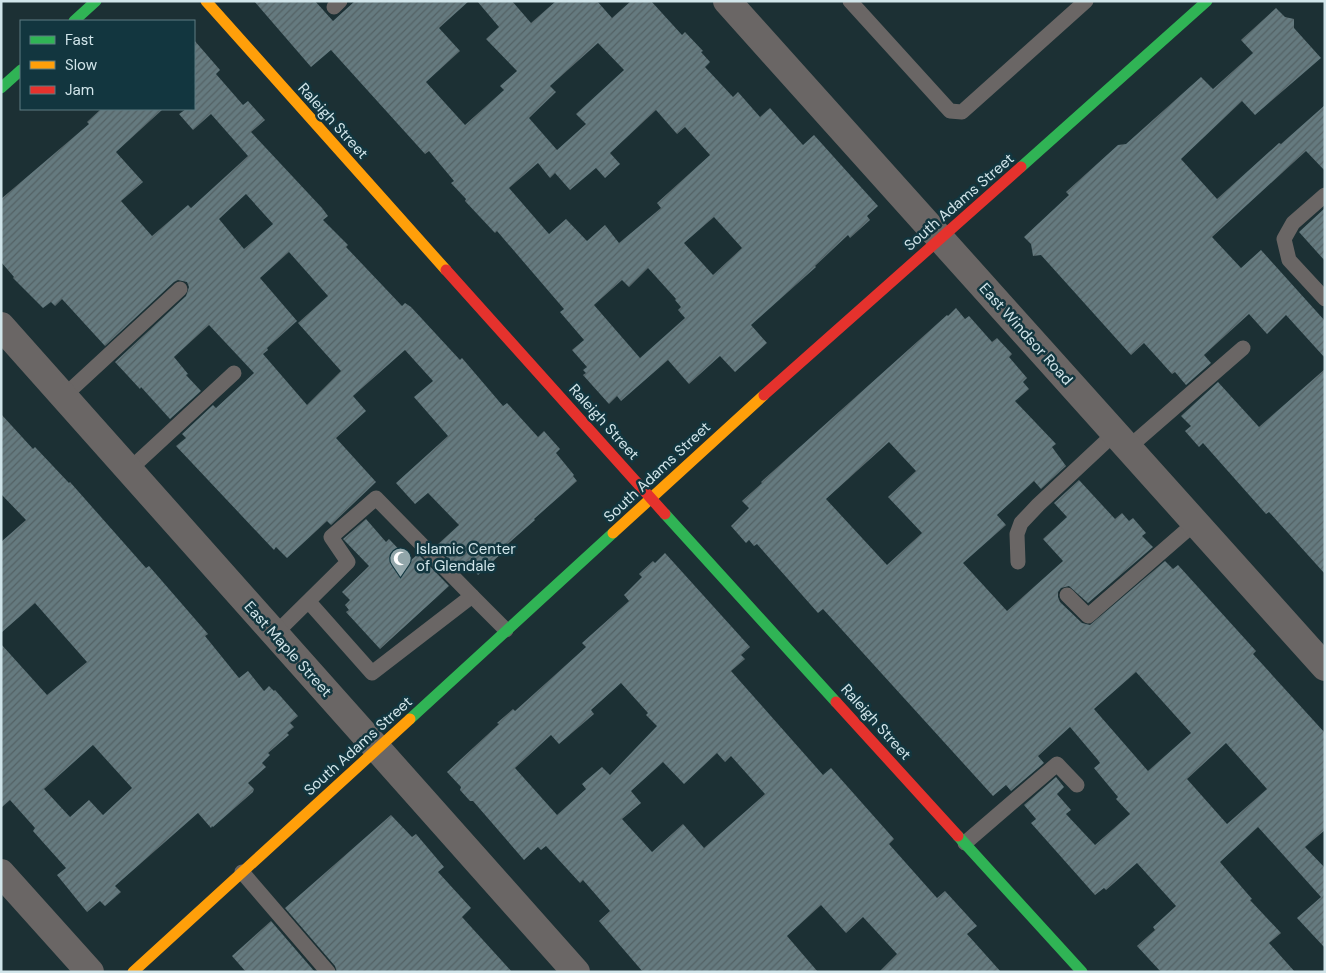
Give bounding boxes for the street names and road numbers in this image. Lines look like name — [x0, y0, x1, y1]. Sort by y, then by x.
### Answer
street label: Raleigh Street — [294, 79, 373, 163]
street label: South Adams Street — [900, 149, 1018, 255]
street label: East Windsor Road — [975, 279, 1077, 389]
street label: Raleigh Street — [565, 380, 644, 464]
street label: South Adams Street — [599, 417, 715, 527]
street label: East Maple Street — [240, 597, 336, 701]
street label: Raleigh Street — [837, 680, 916, 764]
street label: South Adams Street — [300, 692, 417, 800]

